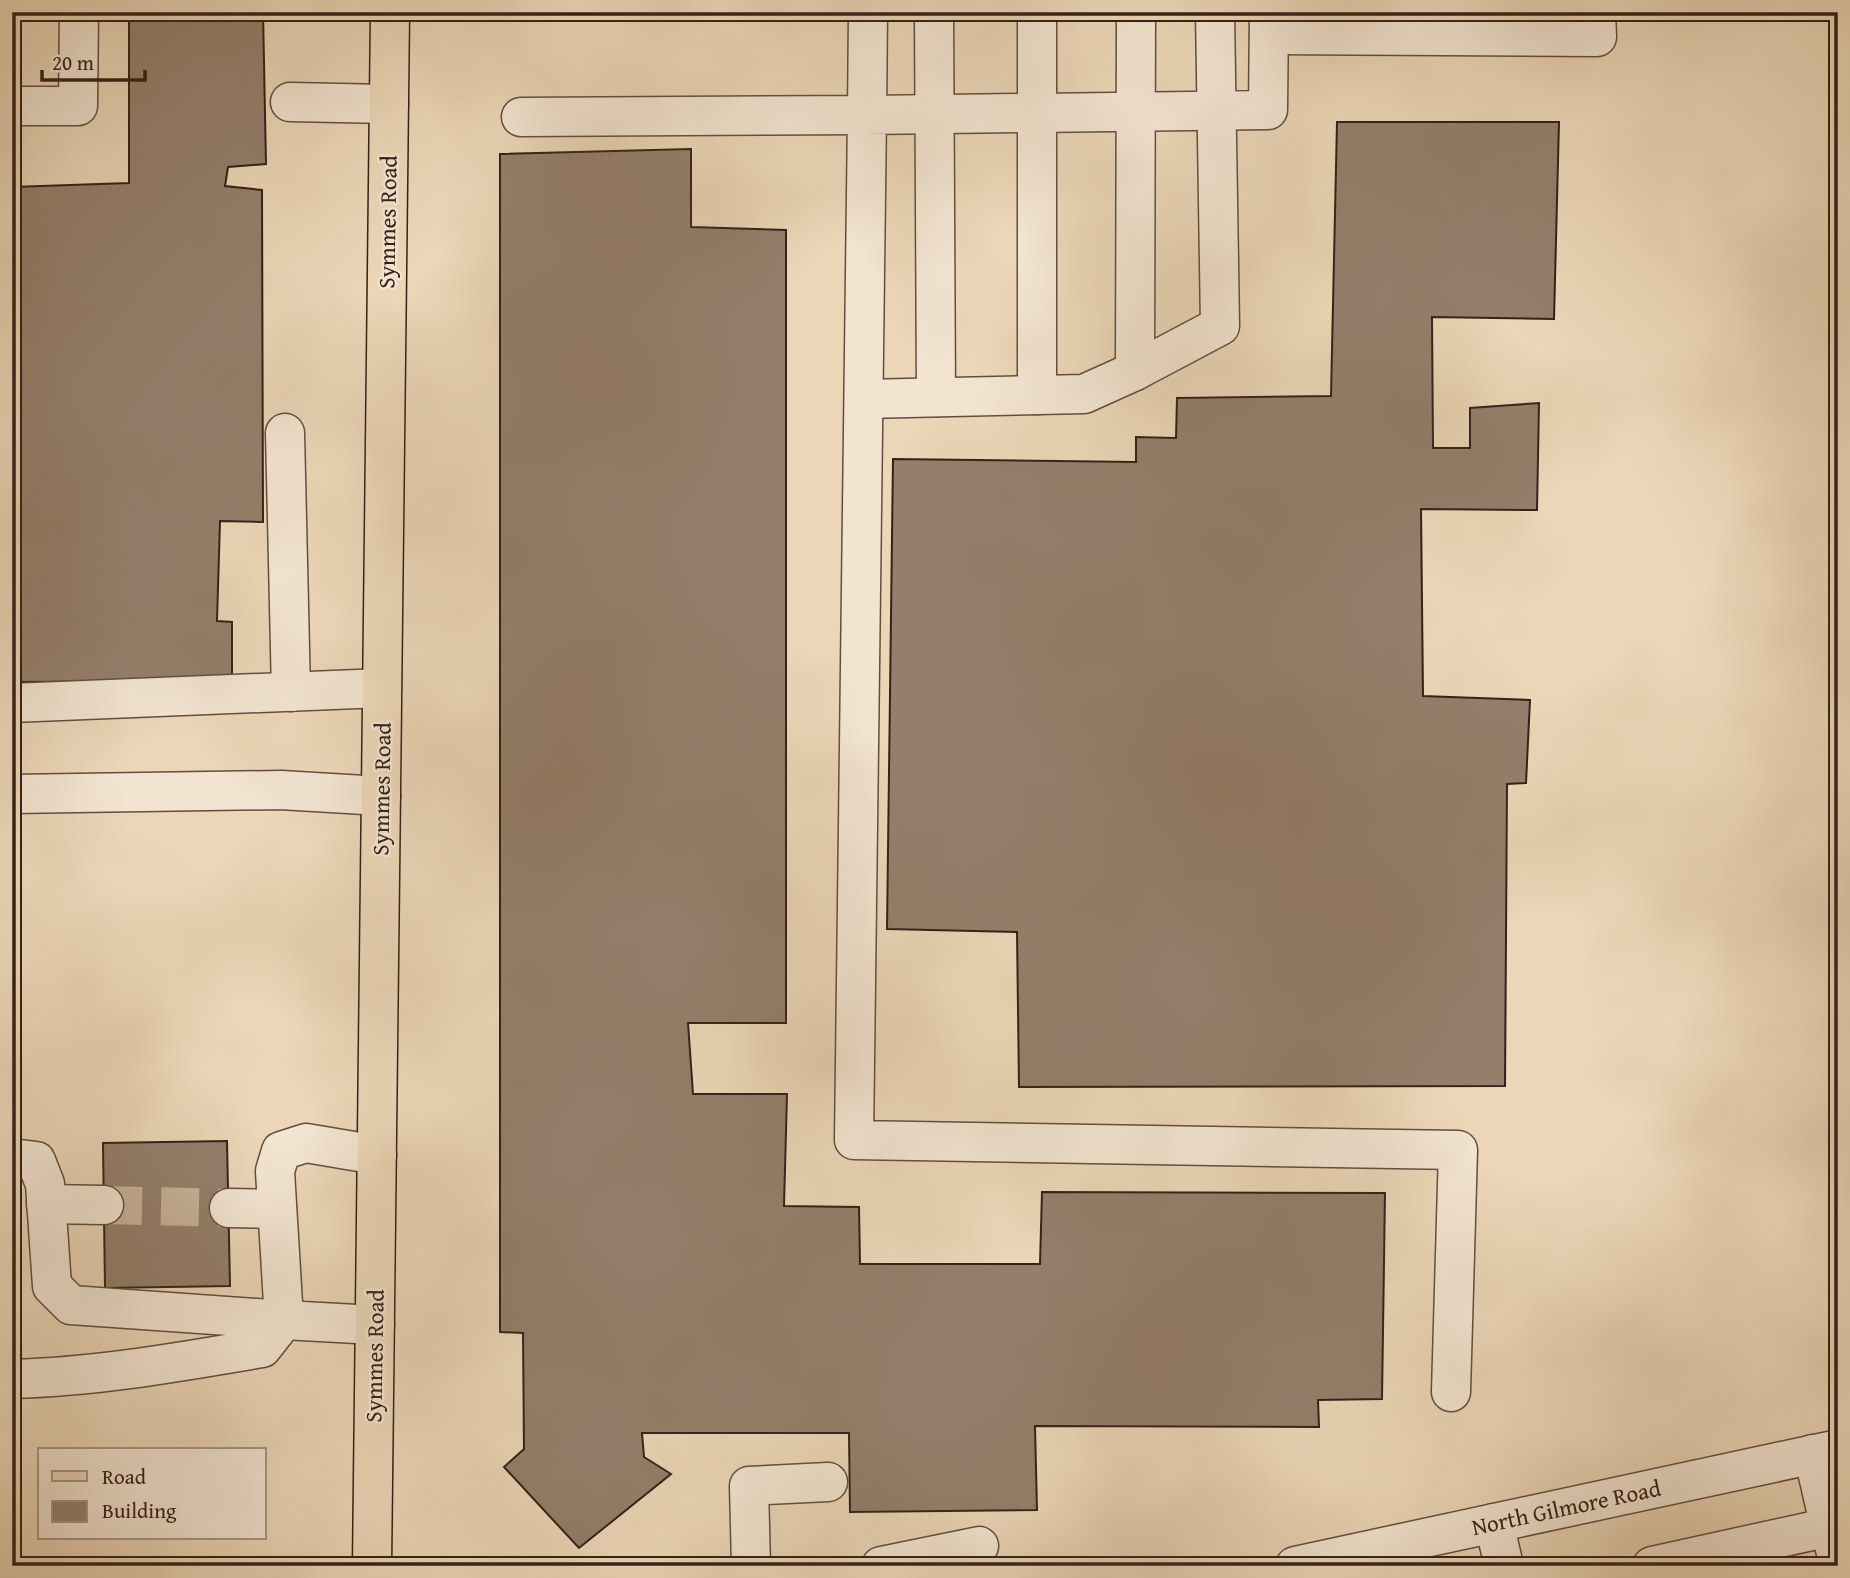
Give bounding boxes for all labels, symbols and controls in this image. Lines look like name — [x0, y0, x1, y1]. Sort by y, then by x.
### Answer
scale bar — [42, 38, 145, 82]
text: 20 m — [52, 47, 94, 78]
street label: Symmes Road — [369, 154, 405, 289]
street label: Symmes Road — [363, 721, 399, 856]
street label: Symmes Road — [356, 1288, 392, 1423]
legend — [38, 1448, 266, 1540]
text: Road — [102, 1461, 147, 1492]
street label: North Gilmore Road — [1468, 1471, 1664, 1543]
text: Building — [102, 1495, 177, 1526]

